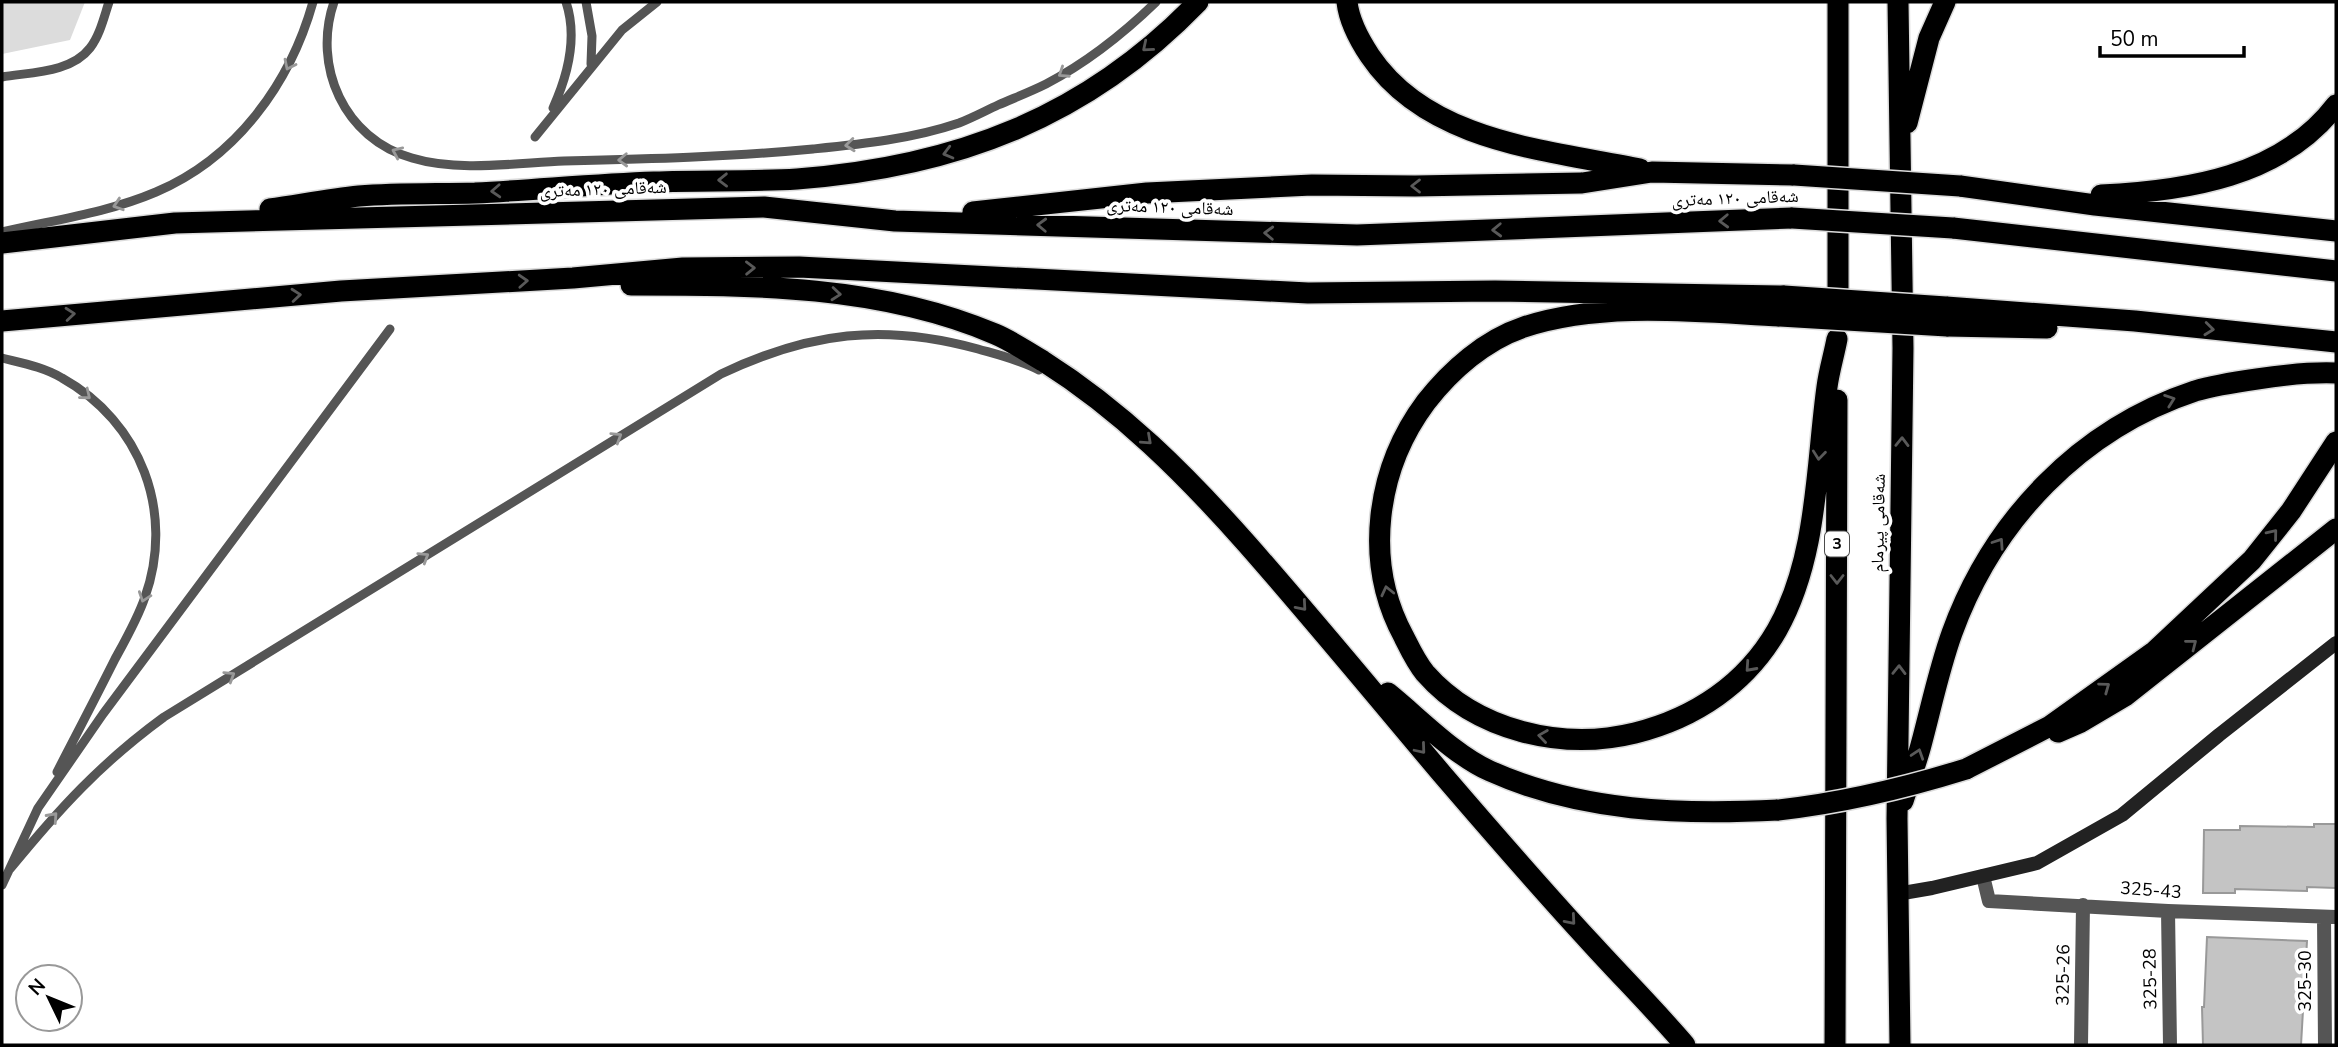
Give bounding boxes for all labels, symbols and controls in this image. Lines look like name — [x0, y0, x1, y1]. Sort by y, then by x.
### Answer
scale bar — [2100, 14, 2244, 58]
text: 50 m — [2110, 25, 2159, 53]
one-way arrow — [1142, 39, 1155, 51]
one-way arrow — [283, 58, 297, 70]
one-way arrow — [1058, 65, 1071, 78]
one-way arrow — [844, 137, 855, 152]
one-way arrow — [942, 145, 954, 159]
one-way arrow — [392, 146, 404, 160]
one-way arrow — [617, 152, 628, 167]
one-way arrow — [717, 173, 728, 188]
street label: شەقامی ١٢٠ مەتری — [539, 175, 667, 203]
one-way arrow — [1410, 178, 1421, 194]
one-way arrow — [490, 184, 501, 199]
street label: شەقامی ١٢٠ مەتری — [1671, 184, 1799, 212]
street label: شەقامی ١٢٠ مەتری — [1106, 193, 1234, 221]
one-way arrow — [112, 197, 124, 212]
one-way arrow — [1718, 213, 1729, 228]
one-way arrow — [1036, 218, 1047, 233]
one-way arrow — [1491, 222, 1502, 237]
one-way arrow — [1264, 225, 1275, 240]
one-way arrow — [745, 260, 756, 275]
one-way arrow — [518, 273, 529, 288]
one-way arrow — [831, 286, 842, 301]
one-way arrow — [291, 288, 302, 303]
one-way arrow — [64, 307, 75, 322]
one-way arrow — [2204, 321, 2215, 336]
one-way arrow — [78, 386, 90, 399]
one-way arrow — [2164, 394, 2176, 408]
one-way arrow — [1139, 431, 1152, 444]
one-way arrow — [610, 432, 623, 445]
one-way arrow — [1894, 437, 1910, 447]
one-way arrow — [1812, 450, 1827, 461]
street label: شەقامی پیرمام — [1865, 473, 1891, 573]
one-way arrow — [2264, 529, 2277, 542]
road number: 3 — [1825, 531, 1849, 556]
one-way arrow — [1991, 538, 2003, 551]
one-way arrow — [416, 552, 429, 565]
one-way arrow — [1829, 574, 1845, 584]
one-way arrow — [1381, 585, 1395, 597]
one-way arrow — [138, 591, 152, 603]
one-way arrow — [1294, 598, 1306, 611]
one-way arrow — [2184, 640, 2196, 653]
one-way arrow — [1746, 659, 1758, 672]
one-way arrow — [1891, 664, 1907, 675]
one-way arrow — [223, 671, 236, 684]
one-way arrow — [2097, 683, 2110, 695]
one-way arrow — [1537, 729, 1549, 744]
one-way arrow — [1413, 741, 1426, 753]
one-way arrow — [1910, 749, 1925, 761]
one-way arrow — [45, 812, 58, 825]
street label: 325-43 — [2119, 876, 2183, 904]
one-way arrow — [1563, 912, 1575, 925]
street label: 325-26 — [2050, 944, 2076, 1006]
street label: 325-28 — [2137, 948, 2163, 1010]
street label: 325-30 — [2293, 950, 2317, 1012]
north arrow — [14, 963, 84, 1033]
text: N — [23, 973, 52, 1001]

